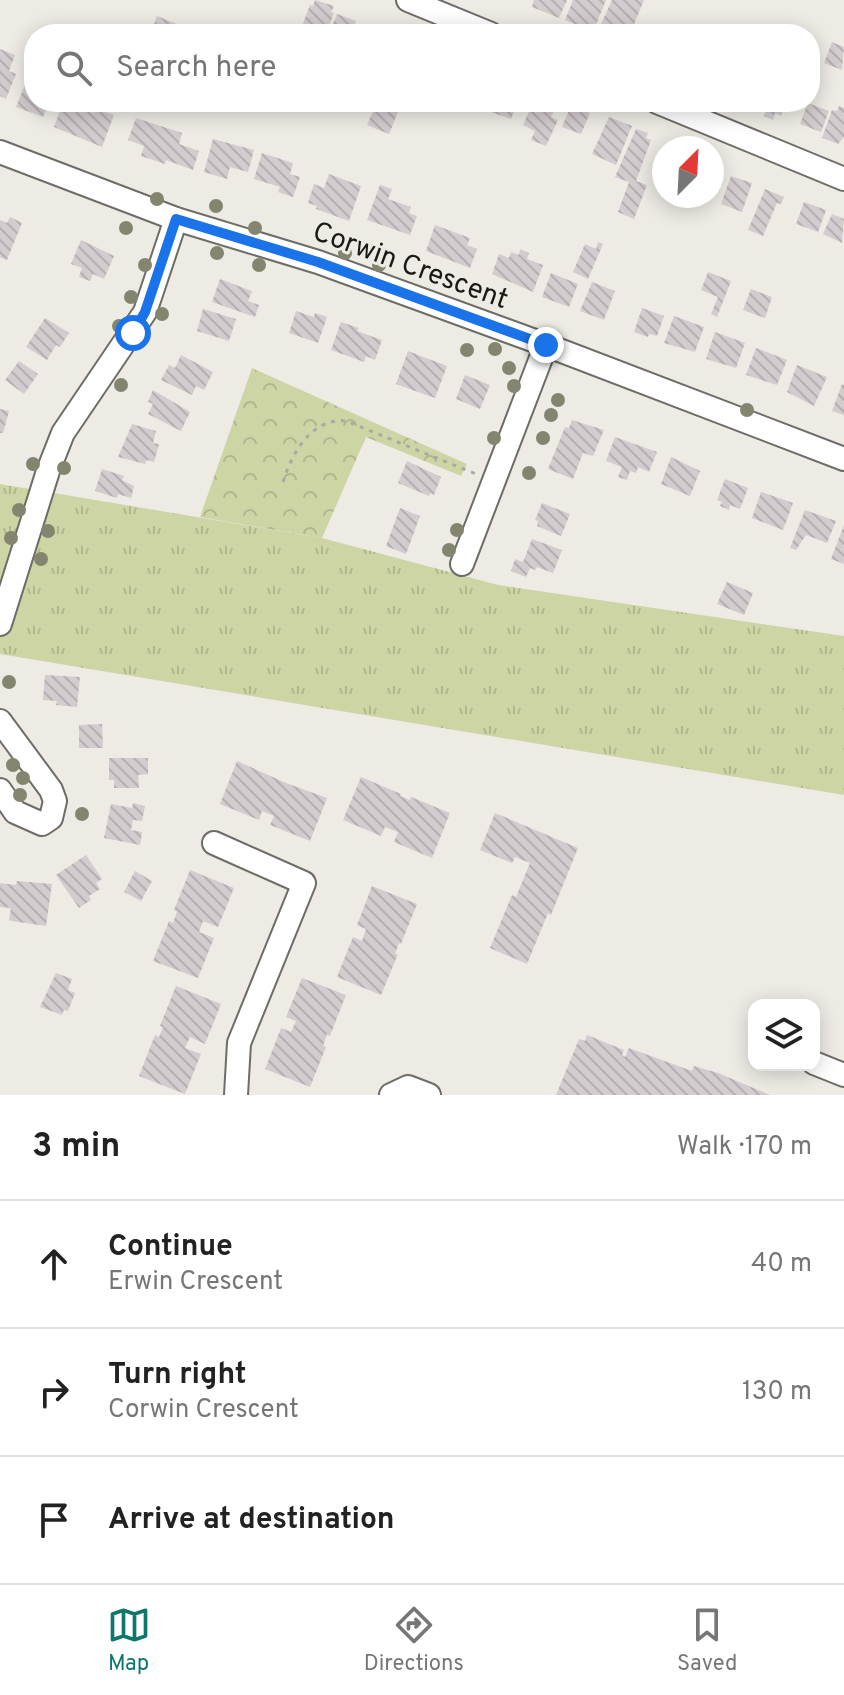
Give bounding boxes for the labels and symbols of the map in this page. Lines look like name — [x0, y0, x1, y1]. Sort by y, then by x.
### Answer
north arrow — [652, 136, 724, 208]
street label: Corwin Crescent — [307, 215, 513, 319]
route start — [115, 315, 151, 351]
route end — [528, 327, 564, 363]

